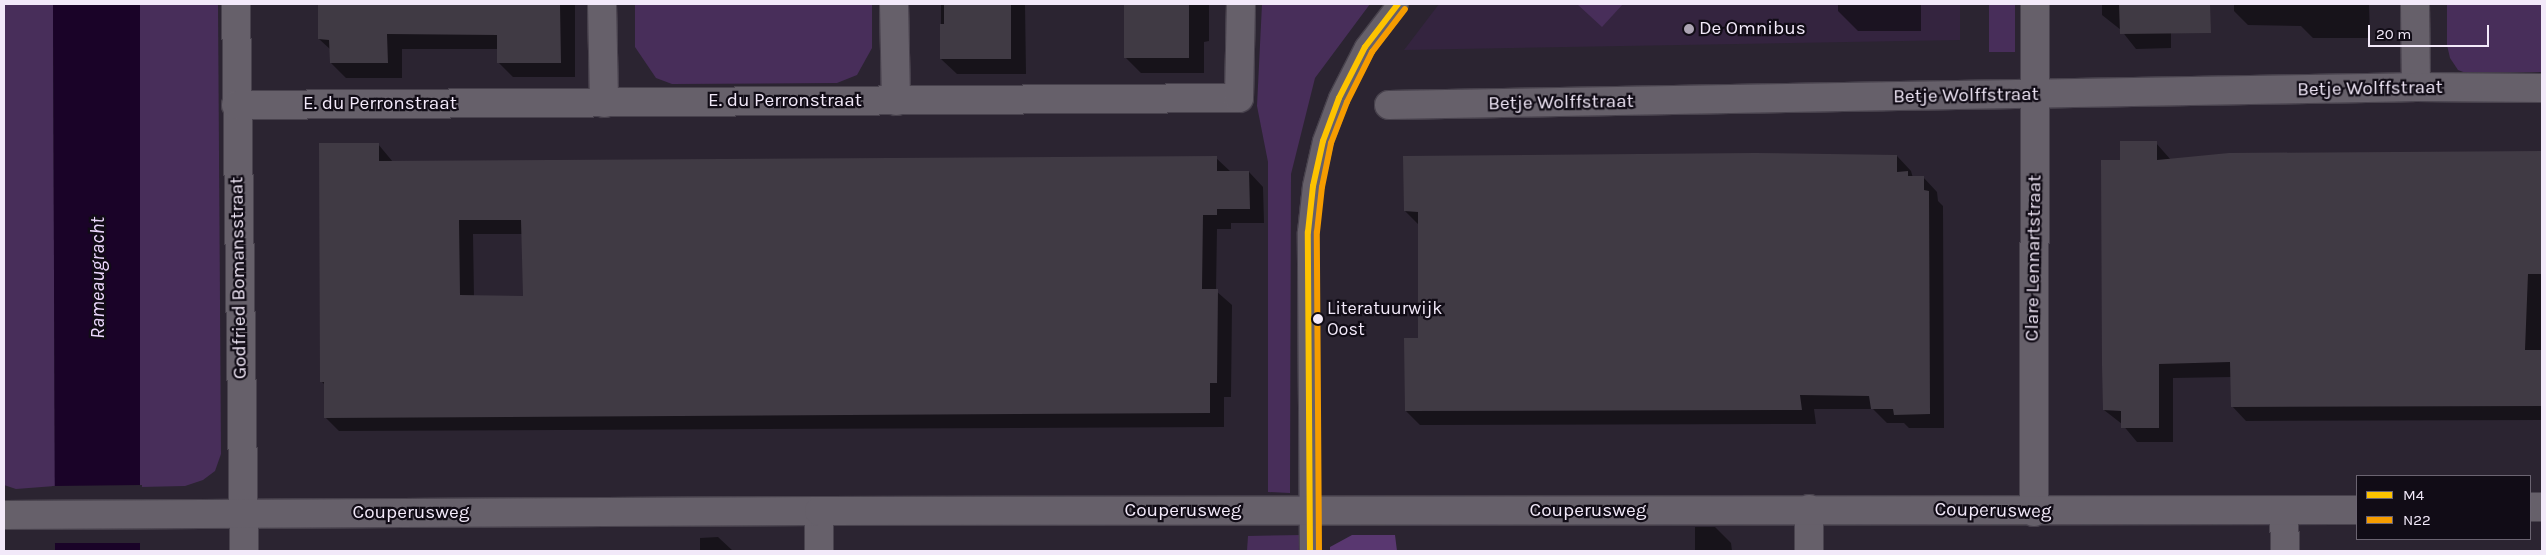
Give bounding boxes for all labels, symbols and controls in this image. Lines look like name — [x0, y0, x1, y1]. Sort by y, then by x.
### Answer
scale bar — [2371, 15, 2492, 47]
place label: De Omnibus — [1699, 18, 1806, 40]
marker: De Omnibus — [1683, 23, 1695, 35]
text: 20 m — [2376, 25, 2411, 43]
street label: Betje Wolffstraat — [2297, 76, 2443, 102]
street label: Betje Wolffstraat — [1893, 83, 2039, 109]
street label: E. du Perronstraat — [708, 90, 862, 112]
street label: Betje Wolffstraat — [1488, 90, 1634, 116]
street label: E. du Perronstraat — [303, 93, 457, 115]
street label: Clare Lennartstraat — [2021, 174, 2047, 342]
street label: Godfried Bomansstraat — [226, 177, 252, 379]
water label: Rameaugracht — [85, 217, 109, 339]
place label: Literatuurwijk Oost — [1327, 298, 1442, 340]
marker: Literatuurwijk Oost — [1313, 314, 1323, 324]
legend — [2356, 475, 2531, 540]
text: M4 — [2403, 486, 2424, 504]
street label: Couperusweg — [1934, 499, 2052, 523]
street label: Couperusweg — [1124, 500, 1242, 522]
street label: Couperusweg — [1529, 500, 1647, 522]
street label: Couperusweg — [352, 502, 470, 524]
text: N22 — [2403, 511, 2431, 529]

